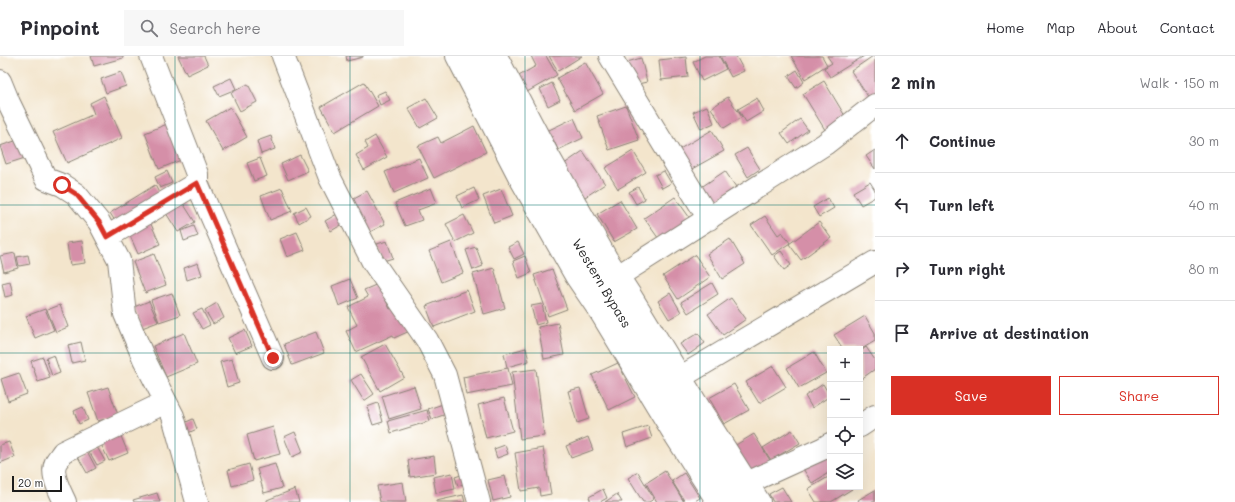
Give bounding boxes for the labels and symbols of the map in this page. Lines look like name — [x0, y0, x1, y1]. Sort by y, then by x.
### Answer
route start — [53, 176, 71, 194]
street label: Western Bypass — [569, 235, 636, 330]
route end — [264, 349, 282, 367]
scale bar — [12, 474, 62, 493]

